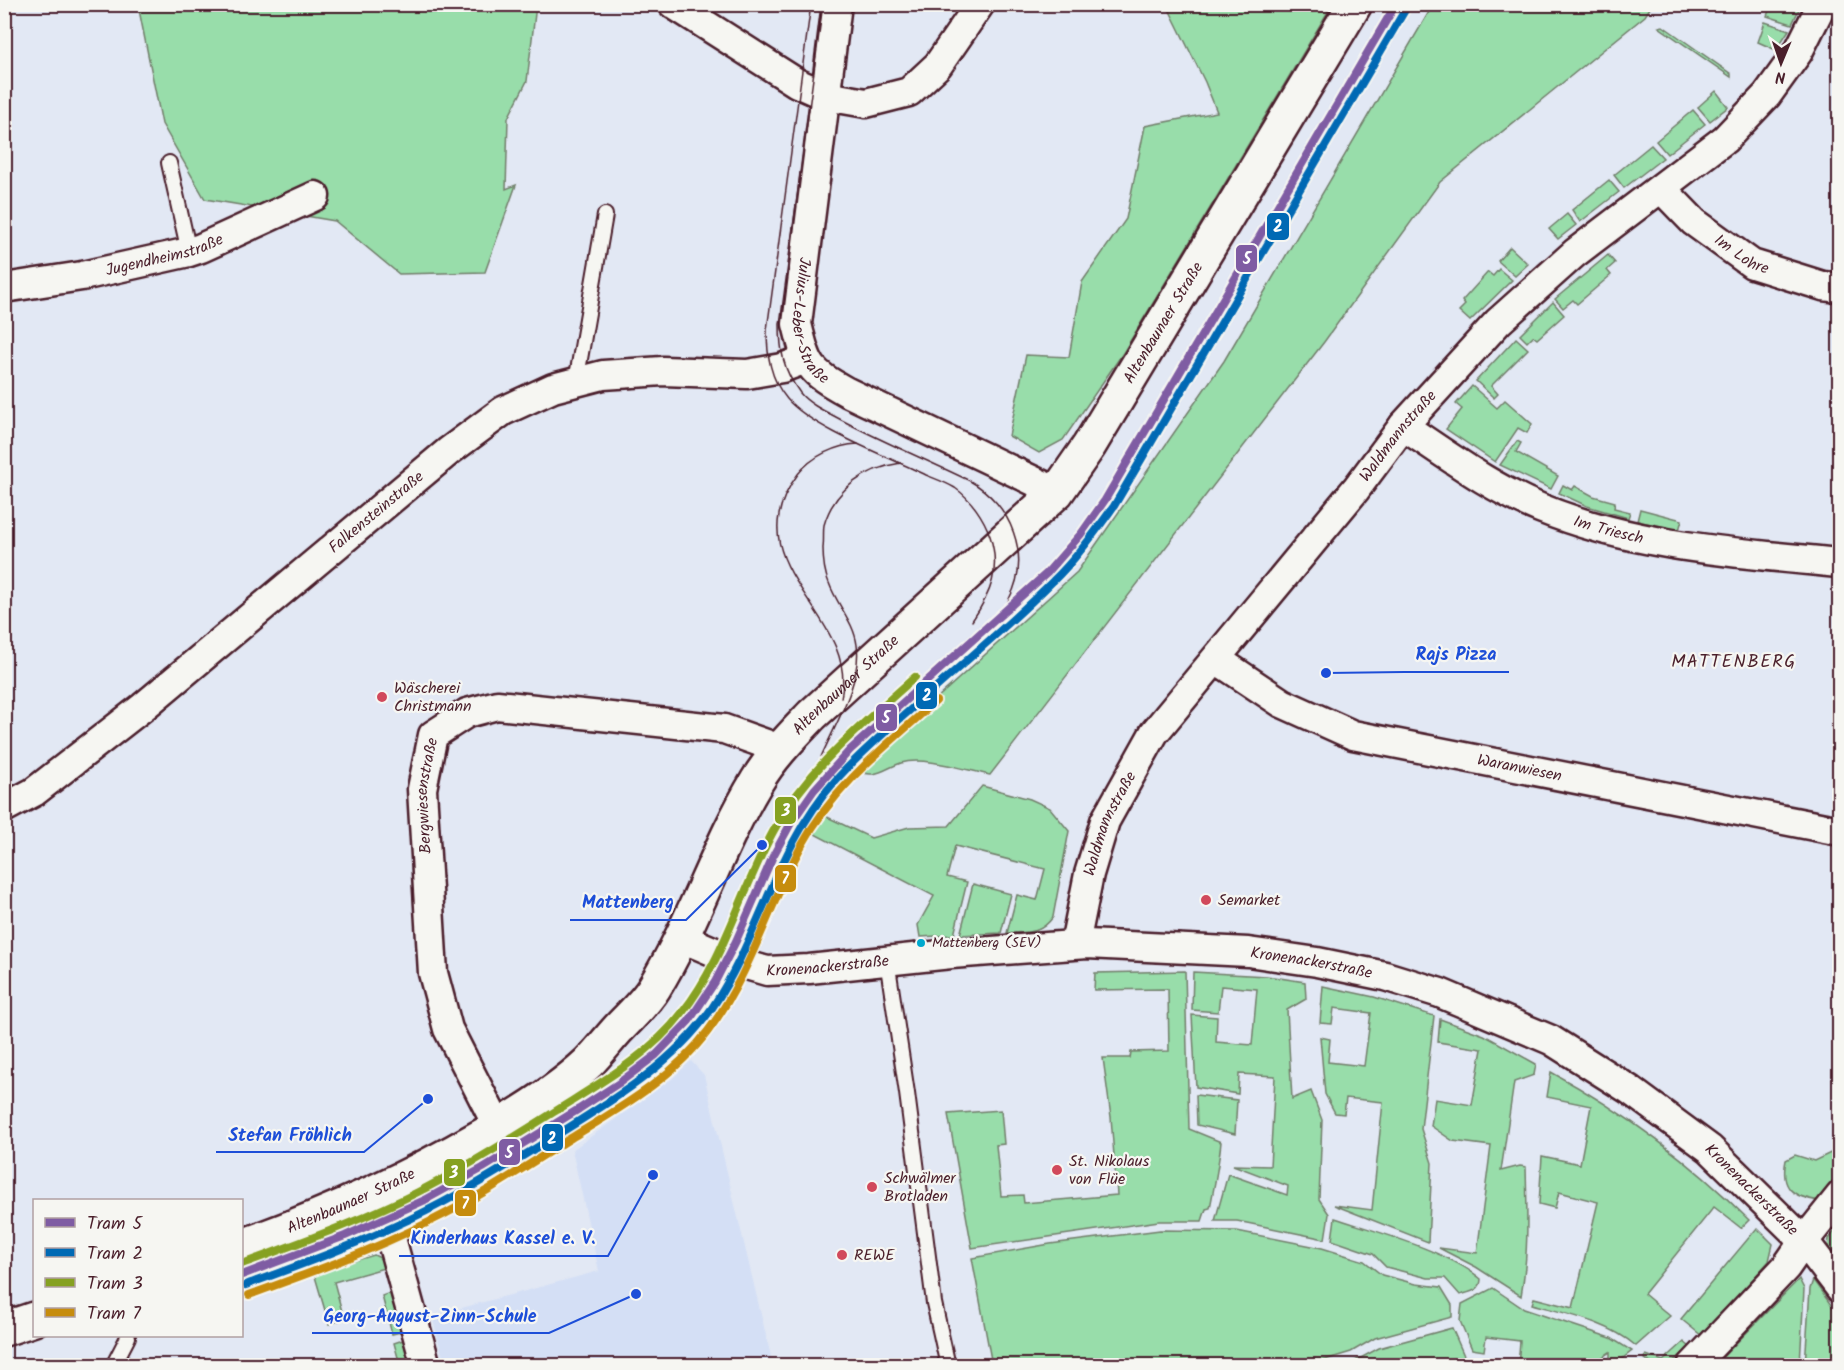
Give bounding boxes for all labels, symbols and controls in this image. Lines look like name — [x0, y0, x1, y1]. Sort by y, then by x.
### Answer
north arrow — [1751, 33, 1811, 93]
text: N — [1775, 64, 1786, 89]
line badge: 2 — [1266, 212, 1290, 241]
text: 2 — [1273, 215, 1283, 240]
street label: Jugendheimstraße — [103, 227, 227, 283]
street label: Im Lohre — [1709, 228, 1772, 281]
line badge: 5 — [1235, 244, 1258, 273]
text: 5 — [1242, 247, 1253, 272]
street label: Julius-Leber-Straße — [784, 256, 834, 391]
street label: Altenbaunaer Straße — [1117, 257, 1210, 388]
street label: Waldmannstraße — [1353, 384, 1443, 487]
street label: Falkensteinstraße — [323, 465, 429, 560]
street label: Im Triesch — [1570, 509, 1646, 551]
street label: Altenbaunaer Straße — [786, 629, 905, 741]
callout: Rajs Pizza — [1404, 636, 1509, 672]
text: Rajs Pizza — [1415, 641, 1497, 670]
district label: MATTENBERG — [1671, 648, 1797, 677]
place label: Wäscherei Christmann — [394, 676, 472, 719]
line badge: 2 — [915, 681, 938, 710]
text: 2 — [922, 684, 932, 709]
marker: Wäscherei Christmann — [375, 690, 389, 704]
line badge: 5 — [875, 703, 898, 732]
text: 5 — [881, 706, 892, 731]
street label: Bergwiesenstraße — [409, 735, 445, 854]
street label: Waranwiesen — [1475, 747, 1564, 788]
street label: Waldmannstraße — [1077, 767, 1143, 879]
line badge: 3 — [774, 796, 797, 825]
text: 3 — [781, 799, 791, 824]
line badge: 7 — [774, 864, 797, 893]
text: 7 — [781, 867, 789, 892]
callout: Mattenberg — [570, 884, 686, 920]
place label: Semarket — [1218, 888, 1281, 913]
text: Mattenberg — [582, 889, 674, 918]
marker: Semarket — [1199, 893, 1213, 907]
place label: Mattenberg (SEV) — [932, 932, 1042, 954]
marker: Mattenberg (SEV) — [915, 937, 927, 949]
street label: Kronenackerstraße — [1249, 940, 1375, 986]
street label: Kronenackerstraße — [765, 948, 890, 984]
callout: Stefan Fröhlich — [216, 1116, 364, 1152]
text: Stefan Fröhlich — [228, 1122, 352, 1151]
line badge: 2 — [541, 1123, 564, 1152]
text: 2 — [547, 1127, 557, 1152]
line badge: 5 — [498, 1138, 521, 1166]
street label: Kronenackerstraße — [1699, 1138, 1804, 1242]
text: 5 — [504, 1141, 515, 1166]
place label: St. Nikolaus von Flüe — [1069, 1149, 1149, 1192]
line badge: 3 — [443, 1158, 466, 1187]
street label: Altenbaunaer Straße — [283, 1161, 420, 1240]
text: 3 — [449, 1161, 459, 1186]
marker: St. Nikolaus von Flüe — [1050, 1163, 1064, 1177]
place label: Schwälmer Brotladen — [884, 1166, 957, 1209]
marker: Schwälmer Brotladen — [865, 1180, 879, 1194]
line badge: 7 — [454, 1189, 477, 1217]
text: 7 — [461, 1192, 469, 1217]
legend — [33, 1199, 243, 1337]
text: Tram 5 — [87, 1210, 144, 1239]
callout: Kinderhaus Kassel e. V. — [399, 1220, 608, 1256]
text: Kinderhaus Kassel e. V. — [410, 1225, 596, 1254]
text: Tram 2 — [87, 1240, 143, 1269]
place label: REWE — [854, 1243, 895, 1268]
marker: REWE — [835, 1248, 849, 1262]
text: Tram 3 — [87, 1270, 143, 1299]
callout: Georg-August-Zinn-Schule — [312, 1297, 549, 1333]
text: Tram 7 — [87, 1300, 142, 1329]
text: Georg-August-Zinn-Schule — [323, 1303, 537, 1332]

